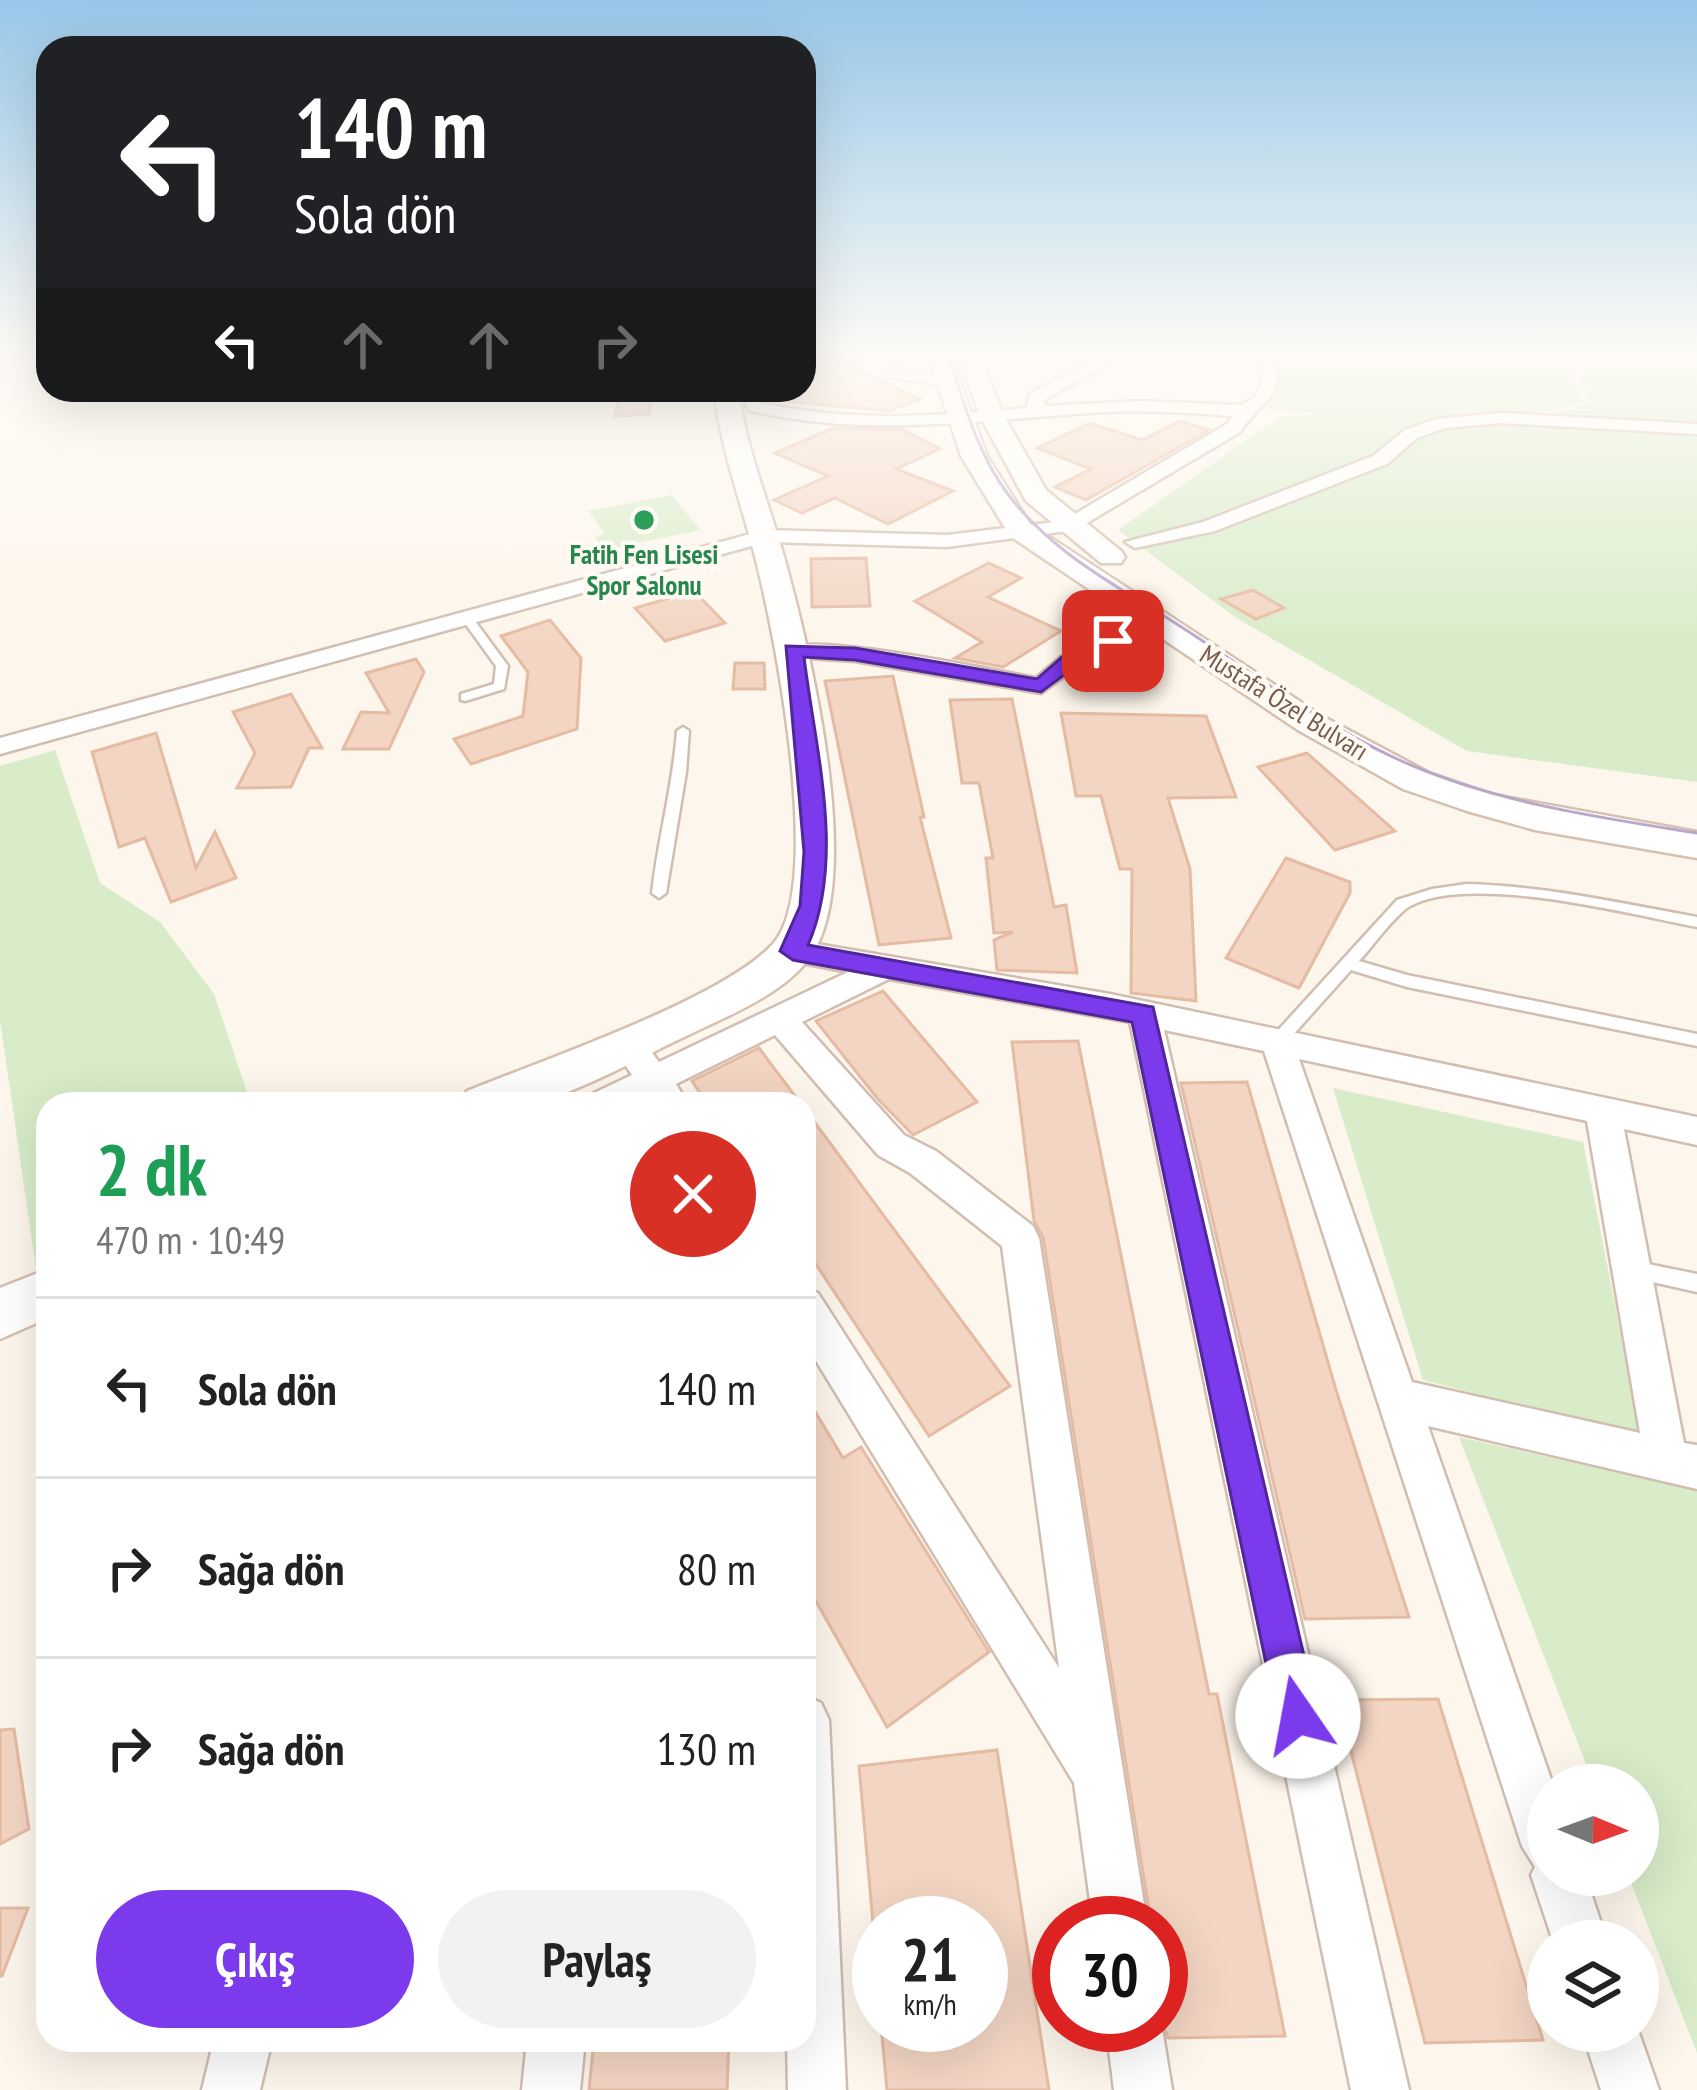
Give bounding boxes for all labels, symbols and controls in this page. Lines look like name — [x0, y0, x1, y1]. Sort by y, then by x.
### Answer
text: 140 m — [294, 72, 487, 181]
icon: left — [96, 84, 252, 240]
text: Sola dön — [294, 178, 457, 248]
icon: left — [204, 312, 270, 378]
icon: ahead — [330, 312, 396, 378]
icon: ahead — [456, 312, 522, 378]
icon: right — [582, 312, 648, 378]
marker: Fatih Fen Lisesi Spor Salonu — [631, 507, 657, 533]
place label: Fatih Fen Lisesi Spor Salonu — [570, 537, 718, 602]
pin — [1062, 590, 1164, 692]
icon: arrive — [1080, 608, 1146, 674]
street label: Mustafa Özel Bulvarı — [1194, 637, 1375, 767]
text: 2 dk — [96, 1122, 207, 1215]
button: close — [630, 1131, 756, 1257]
text: 470 m · 10:49 — [96, 1214, 285, 1265]
icon: left — [96, 1355, 162, 1421]
text: Sola dön — [198, 1359, 337, 1417]
text: 140 m — [656, 1359, 756, 1417]
icon: right — [96, 1535, 162, 1601]
text: Sağa dön — [198, 1539, 344, 1597]
text: 80 m — [677, 1539, 756, 1597]
position arrow — [1235, 1653, 1361, 1779]
icon: right — [96, 1715, 162, 1781]
text: Sağa dön — [198, 1719, 344, 1777]
text: 130 m — [656, 1719, 756, 1777]
north arrow — [1527, 1764, 1659, 1896]
map controls — [1527, 1764, 1659, 2052]
button: Çıkış — [96, 1890, 414, 2028]
button: Paylaş — [438, 1890, 756, 2028]
speed limit sign: 30 — [1032, 1896, 1188, 2052]
text: 21 — [901, 1920, 959, 1998]
button: layers — [1527, 1920, 1659, 2052]
text: km/h — [903, 1984, 957, 2023]

